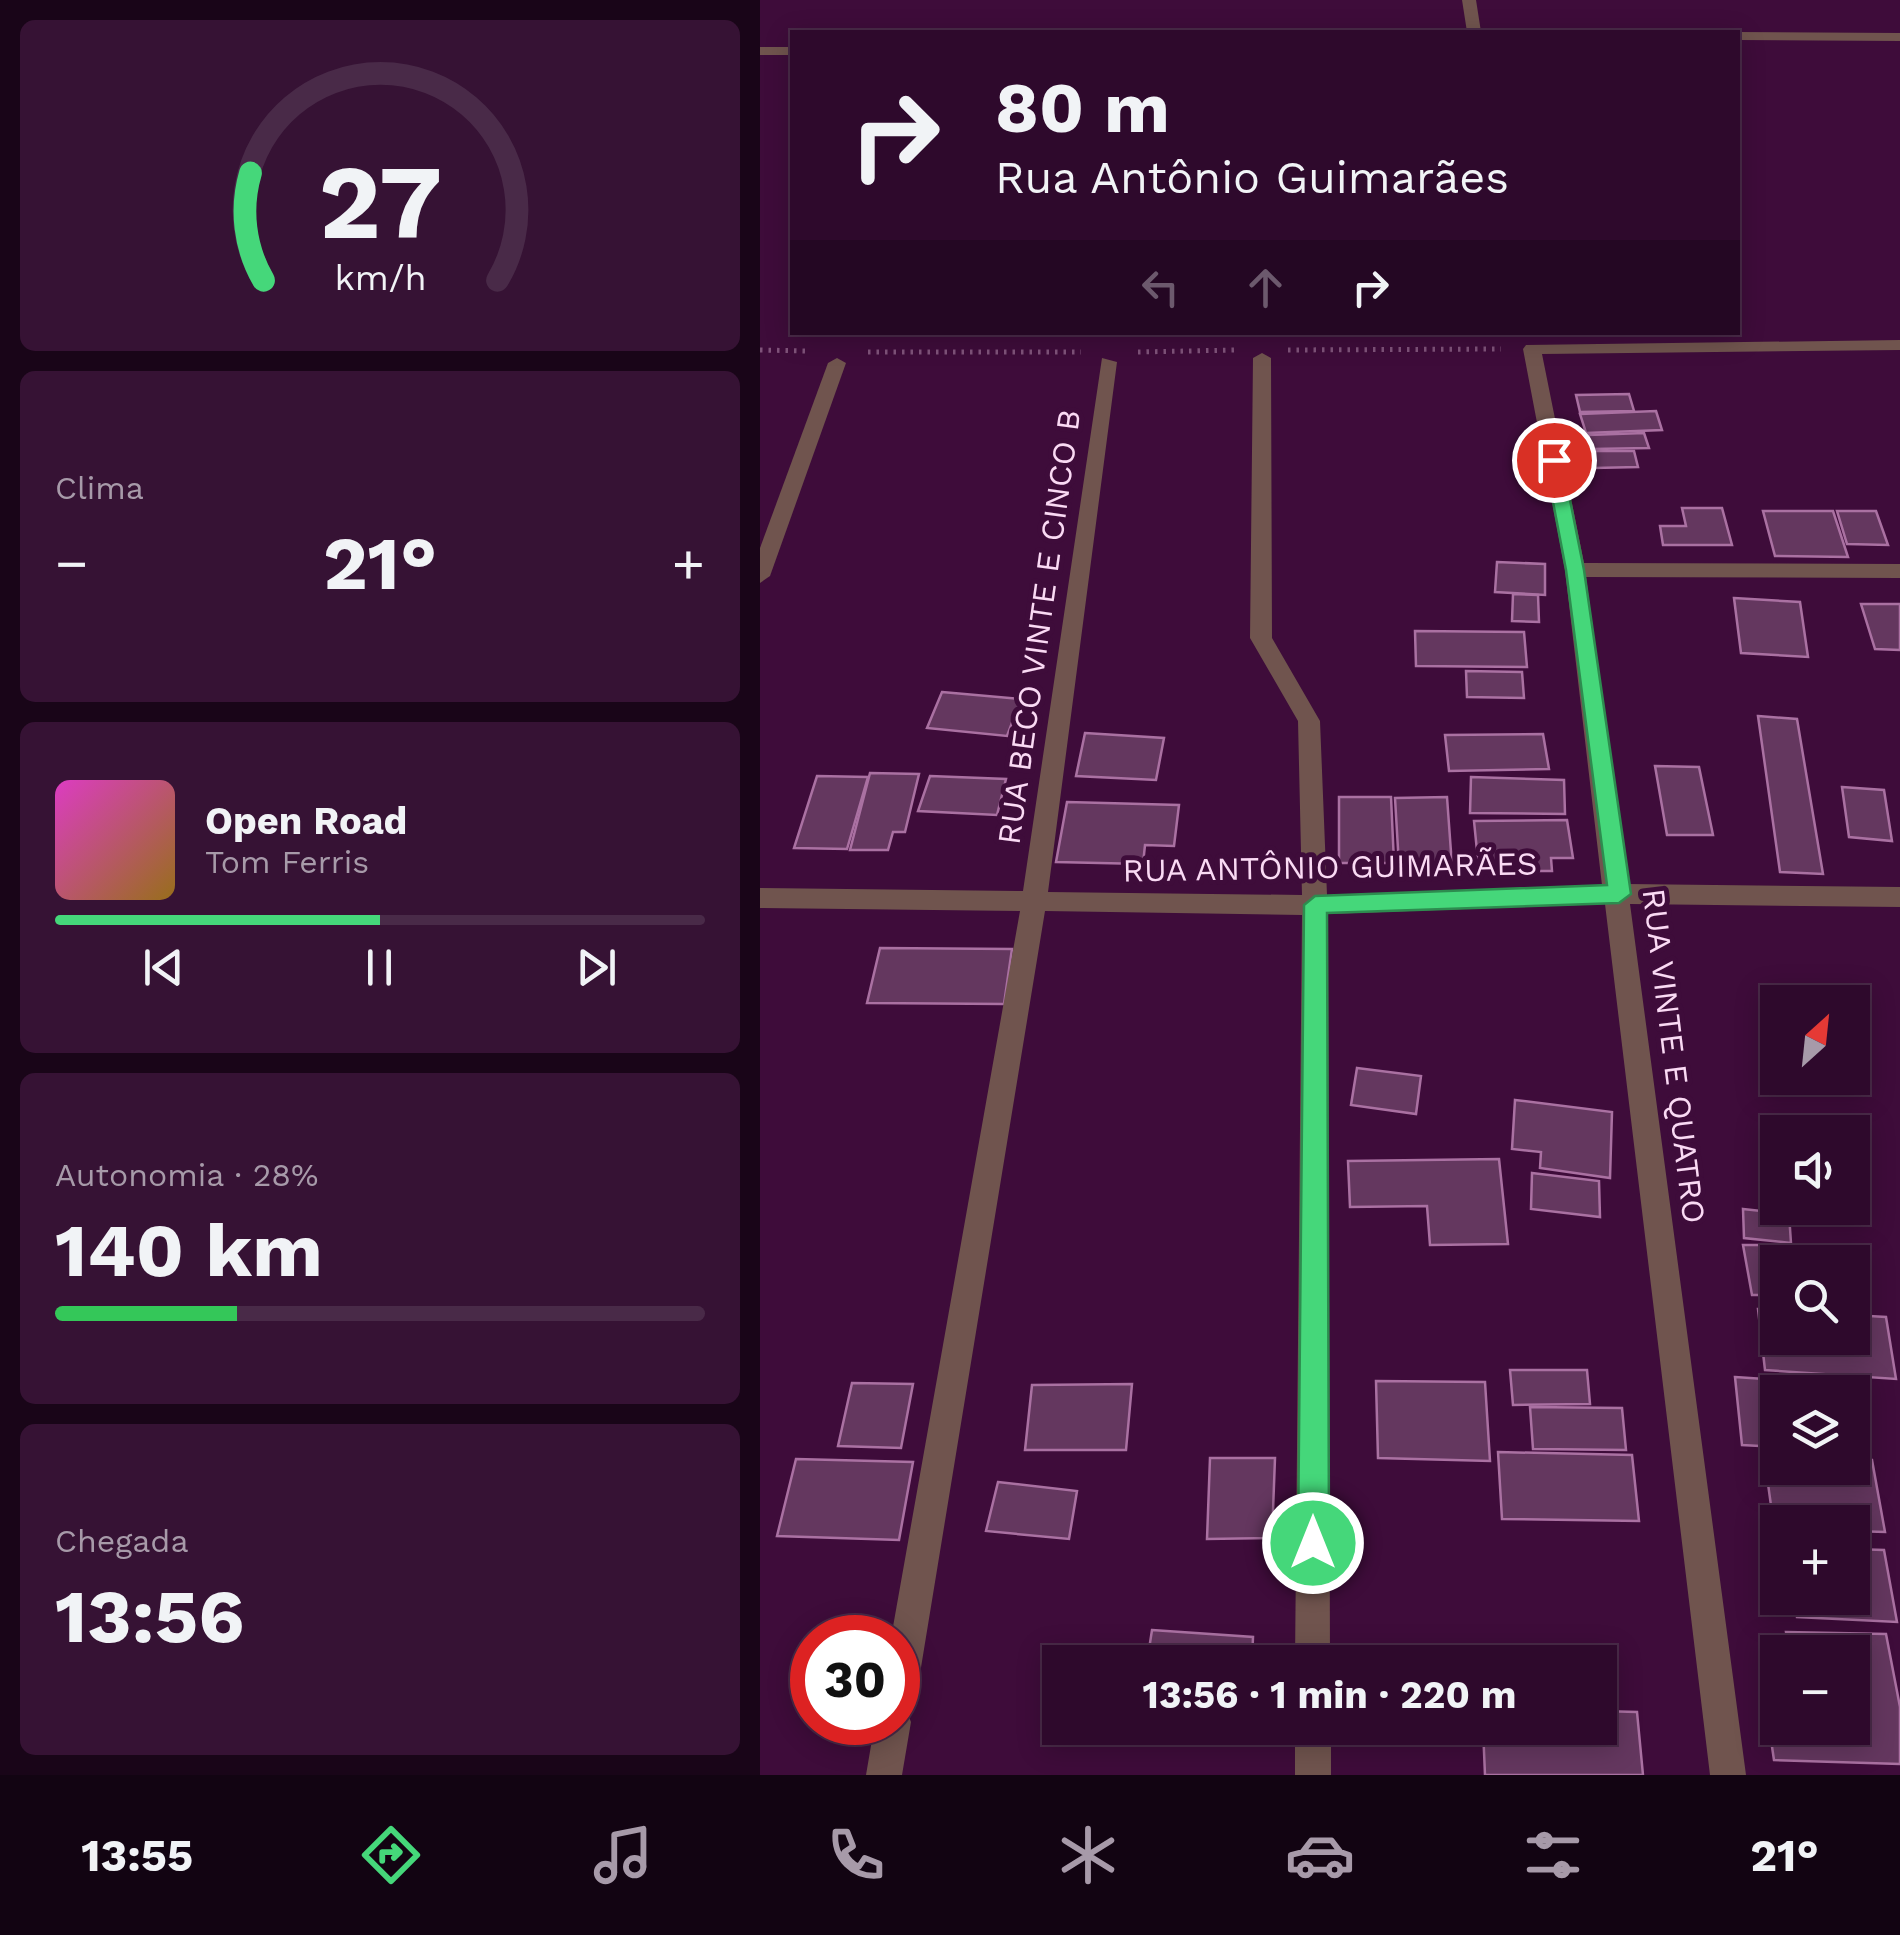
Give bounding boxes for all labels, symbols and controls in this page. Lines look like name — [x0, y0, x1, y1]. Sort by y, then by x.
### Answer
text: 80 m — [995, 67, 1170, 149]
icon: right — [830, 70, 960, 200]
text: 27 — [318, 141, 442, 263]
text: Rua Antônio Guimarães — [995, 151, 1509, 204]
text: km/h — [334, 257, 426, 299]
icon: left — [1133, 260, 1188, 315]
icon: ahead — [1238, 260, 1293, 315]
icon: right — [1343, 260, 1398, 315]
street label: RUA BECO VINTE E CINCO B — [990, 407, 1088, 847]
pin — [1512, 418, 1597, 503]
icon: arrive — [1527, 433, 1582, 488]
text: Clima — [55, 469, 144, 507]
text: 21° — [323, 519, 437, 607]
text: − — [55, 531, 88, 595]
text: + — [672, 531, 705, 595]
text: Open Road — [205, 799, 407, 843]
text: Tom Ferris — [205, 843, 369, 881]
street label: RUA ANTÔNIO GUIMARÃES — [1122, 844, 1538, 890]
street label: RUA VINTE E QUATRO — [1635, 886, 1713, 1226]
icon: previous — [136, 940, 191, 995]
icon: pause — [352, 940, 407, 995]
icon: next — [569, 940, 624, 995]
north arrow — [1760, 985, 1870, 1095]
map controls — [1760, 985, 1870, 1745]
button: sound — [1760, 1115, 1870, 1225]
text: Autonomia · 28% — [55, 1156, 318, 1194]
text: 140 km — [55, 1206, 323, 1294]
button: search — [1760, 1245, 1870, 1355]
button: layers — [1760, 1375, 1870, 1485]
position arrow — [1261, 1491, 1365, 1595]
button: + — [1760, 1505, 1870, 1615]
text: Chegada — [55, 1522, 189, 1560]
text: 13:56 — [55, 1572, 244, 1660]
speed limit sign: 30 — [790, 1615, 920, 1745]
button: − — [1760, 1635, 1870, 1745]
text: 13:56 · 1 min · 220 m — [1143, 1673, 1516, 1717]
icon: directions — [356, 1820, 426, 1890]
icon: music — [588, 1820, 658, 1890]
icon: phone — [821, 1820, 891, 1890]
icon: climate — [1053, 1820, 1123, 1890]
icon: car — [1285, 1820, 1355, 1890]
icon: filters — [1518, 1820, 1588, 1890]
text: 13:55 — [81, 1829, 193, 1882]
text: 21° — [1750, 1829, 1819, 1882]

